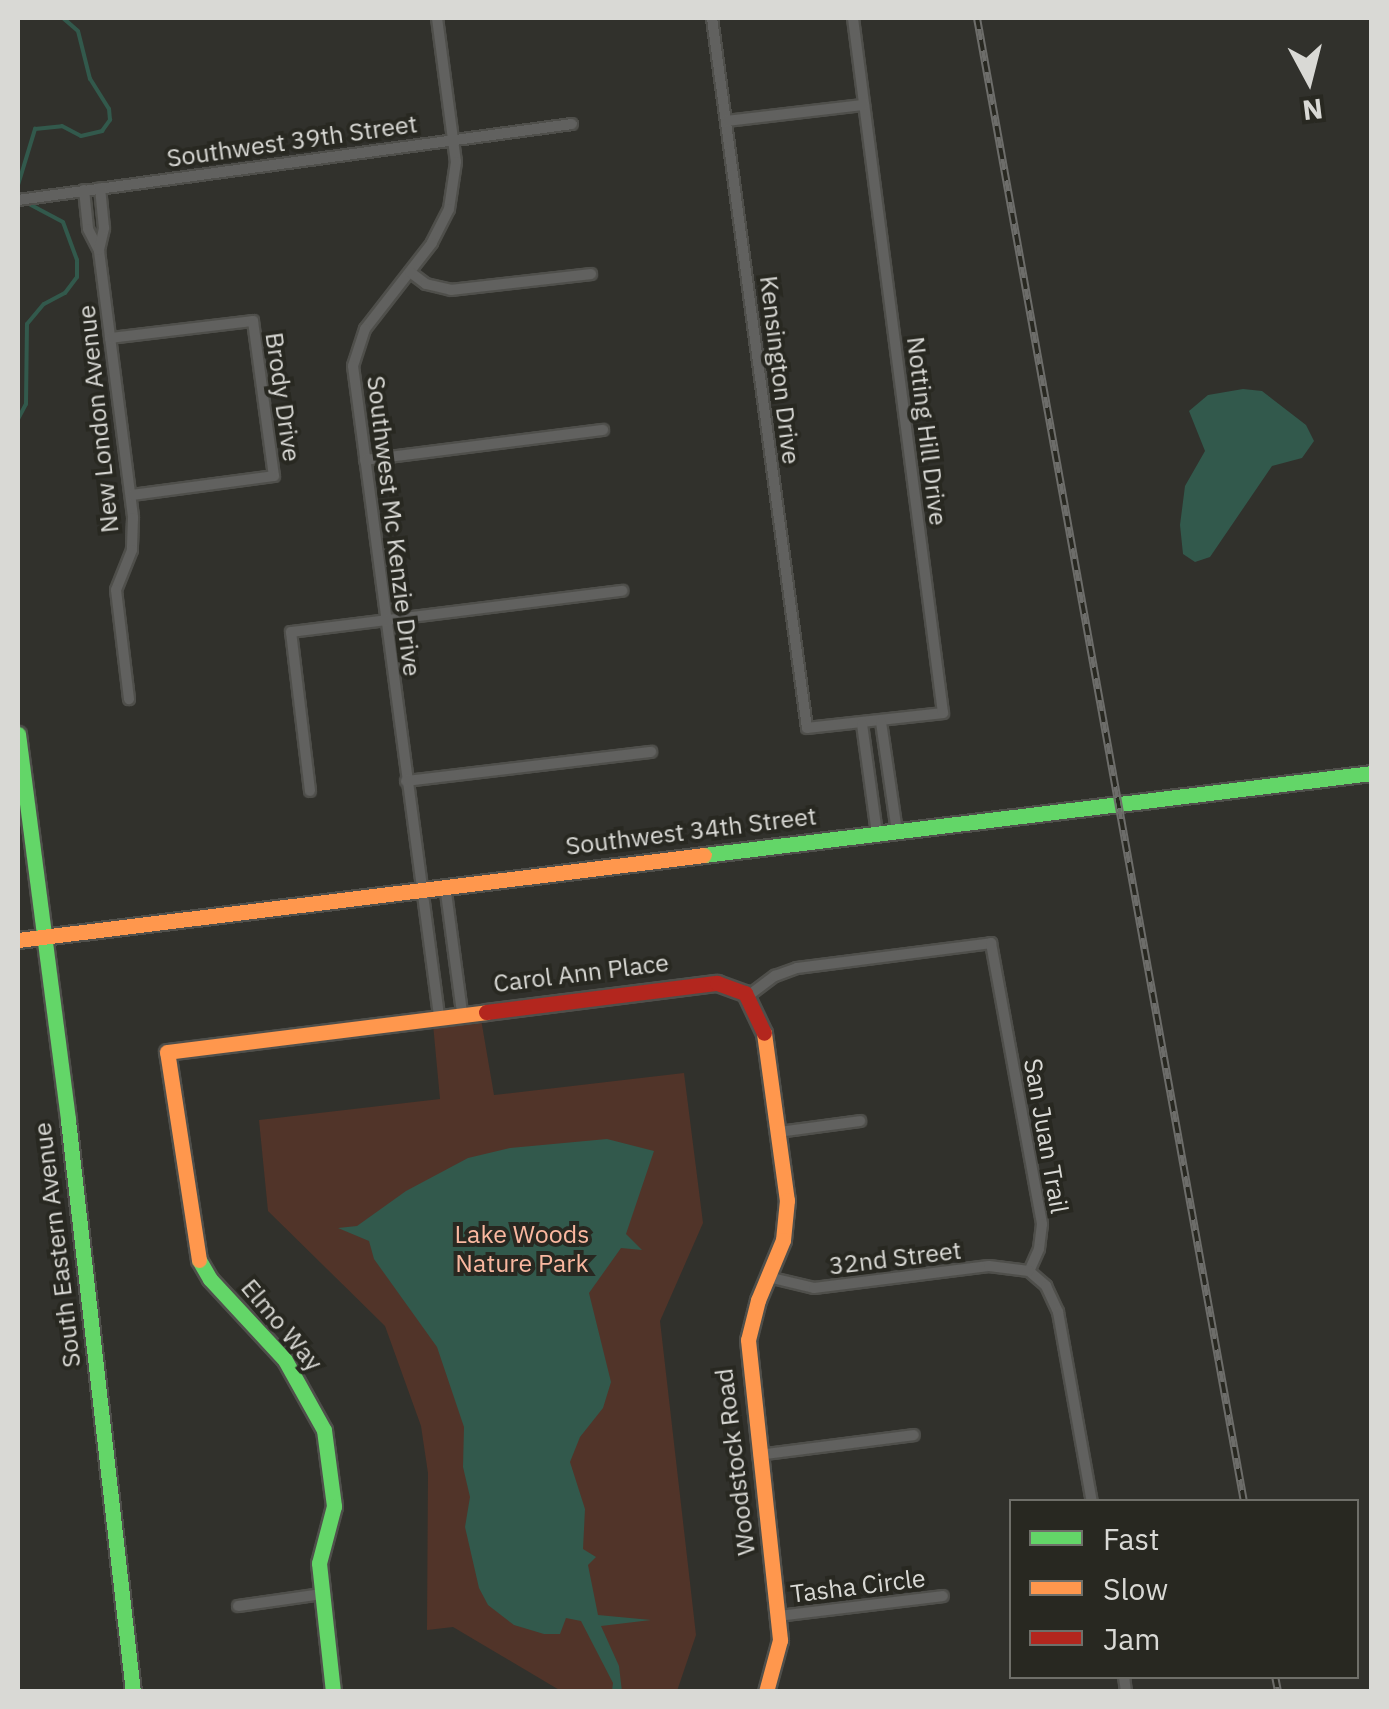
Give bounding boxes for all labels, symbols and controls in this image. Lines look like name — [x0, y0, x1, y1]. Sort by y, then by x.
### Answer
north arrow — [1259, 30, 1359, 130]
text: N — [1300, 91, 1325, 130]
street label: Southwest 39th Street — [165, 109, 419, 173]
street label: Kensington Drive — [754, 274, 806, 466]
street label: New London Avenue — [71, 304, 125, 534]
street label: Brody Drive — [259, 330, 307, 464]
street label: Notting Hill Drive — [901, 335, 953, 527]
street label: Southwest Mc Kenzie Drive — [361, 374, 427, 678]
street label: Southwest 34th Street — [564, 801, 818, 861]
street label: Carol Ann Place — [492, 947, 670, 999]
street label: San Juan Trail — [1018, 1056, 1074, 1216]
street label: South Eastern Avenue — [27, 1121, 87, 1369]
park label: Lake Woods Nature Park — [455, 1220, 589, 1279]
street label: 32nd Street — [827, 1235, 963, 1281]
street label: Elmo Way — [235, 1273, 329, 1377]
street label: Woodstock Road — [709, 1367, 761, 1557]
legend — [1009, 1499, 1359, 1679]
text: Fast — [1103, 1519, 1160, 1558]
street label: Tasha Circle — [789, 1563, 927, 1609]
text: Slow — [1103, 1569, 1168, 1608]
text: Jam — [1103, 1619, 1161, 1658]

